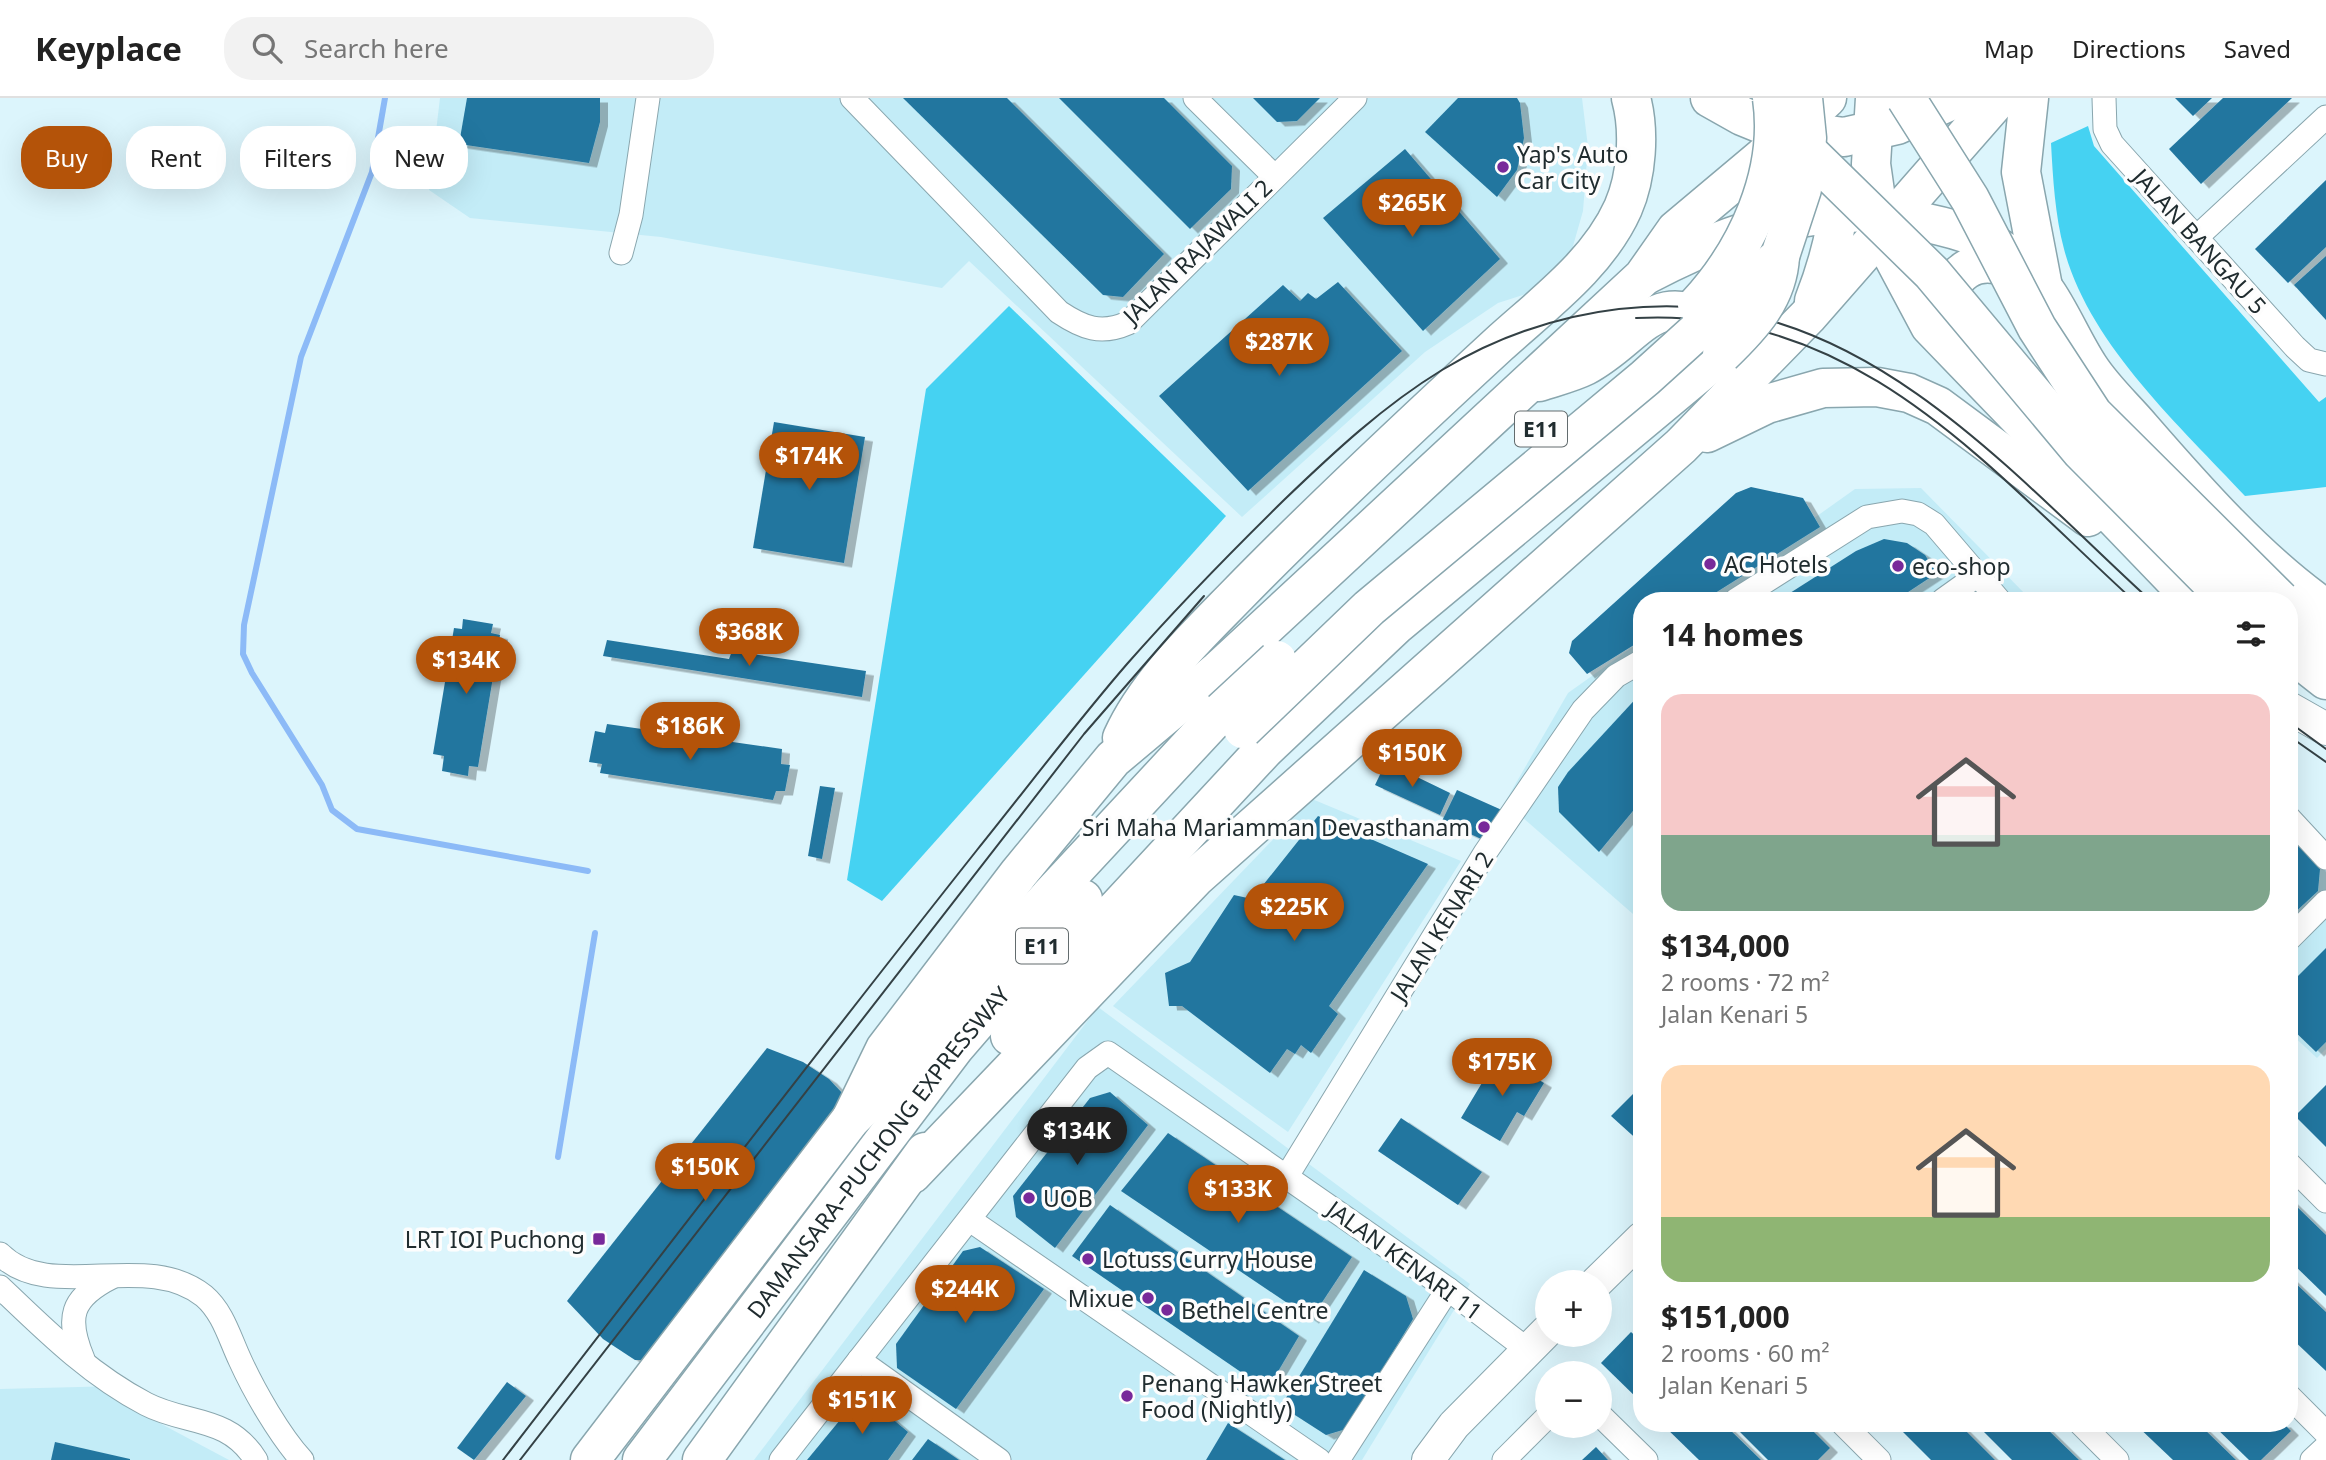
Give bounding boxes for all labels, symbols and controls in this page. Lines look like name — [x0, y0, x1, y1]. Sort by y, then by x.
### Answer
search box — [224, 17, 714, 80]
text: Keyplace — [35, 26, 182, 71]
icon: search — [248, 29, 286, 67]
text: Search here — [304, 30, 449, 66]
text: Map — [1984, 32, 2034, 65]
text: Directions — [2072, 32, 2186, 65]
text: Saved — [2224, 32, 2291, 65]
chip: Buy — [21, 126, 112, 189]
chip: Rent — [126, 126, 226, 189]
chip: Filters — [240, 126, 356, 189]
chip: New — [370, 126, 468, 189]
place label: Yap's Auto Car City — [1517, 138, 1628, 196]
marker: Yap's Auto Car City — [1495, 159, 1511, 175]
street label: JALAN BANGAU 5 — [2125, 160, 2274, 321]
street label: JALAN RAJAWALI 2 — [1114, 172, 1278, 332]
pin: $265K — [1363, 180, 1461, 239]
text: $265K — [1378, 186, 1446, 218]
pin: $287K — [1230, 318, 1328, 378]
text: $287K — [1245, 325, 1313, 357]
road number: E11 — [1515, 412, 1567, 446]
pin: $174K — [760, 432, 858, 492]
text: $174K — [775, 439, 843, 471]
place label: AC Hotels — [1724, 548, 1828, 580]
place label: eco-shop — [1912, 550, 2011, 582]
marker: AC Hotels — [1702, 556, 1718, 572]
marker: eco-shop — [1890, 558, 1906, 574]
pin: $368K — [700, 608, 798, 668]
text: 14 homes — [1661, 614, 1804, 655]
text: $368K — [715, 615, 783, 647]
icon: filters — [2232, 615, 2270, 653]
pin: $134K — [417, 636, 515, 696]
text: $134K — [432, 643, 500, 675]
pin: $186K — [641, 702, 739, 762]
text: $186K — [656, 709, 724, 741]
pin: $150K — [1363, 730, 1461, 789]
text: $150K — [1378, 736, 1446, 768]
icon: home — [1903, 739, 2029, 865]
place label: Sri Maha Mariamman Devasthanam — [1082, 811, 1470, 843]
marker: Sri Maha Mariamman Devasthanam — [1476, 819, 1492, 835]
street label: JALAN KENARI 2 — [1381, 845, 1500, 1009]
pin: $225K — [1245, 884, 1343, 943]
text: $225K — [1260, 890, 1328, 922]
text: $134,000 — [1661, 925, 1790, 966]
road number: E11 — [1016, 928, 1068, 964]
text: 2 rooms · 72 m² — [1661, 966, 1830, 998]
street label: DAMANSARA–PUCHONG EXPRESSWAY — [739, 978, 1017, 1325]
text: Jalan Kenari 5 — [1661, 998, 1808, 1030]
pin: $175K — [1453, 1038, 1551, 1098]
text: $175K — [1468, 1045, 1536, 1077]
pin: $134K — [1028, 1108, 1126, 1167]
icon: home — [1903, 1110, 2029, 1236]
text: $134K — [1043, 1114, 1111, 1146]
pin: $150K — [656, 1144, 754, 1203]
text: $150K — [671, 1150, 739, 1182]
pin: $133K — [1189, 1166, 1287, 1225]
text: $133K — [1204, 1172, 1272, 1204]
place label: UOB — [1043, 1182, 1093, 1214]
marker: UOB — [1021, 1190, 1037, 1206]
street label: JALAN KENARI 11 — [1319, 1192, 1489, 1327]
place label: LRT IOI Puchong — [405, 1223, 585, 1255]
marker: LRT IOI Puchong — [591, 1231, 607, 1247]
place label: Lotuss Curry House — [1102, 1243, 1313, 1275]
marker: Lotuss Curry House — [1080, 1251, 1096, 1267]
pin: $244K — [916, 1266, 1014, 1325]
map controls — [1535, 1270, 1612, 1438]
button: + — [1535, 1270, 1612, 1347]
text: $244K — [931, 1272, 999, 1304]
place label: Mixue — [1068, 1282, 1134, 1314]
marker: Mixue — [1140, 1290, 1156, 1306]
place label: Bethel Centre — [1181, 1294, 1328, 1326]
text: $151,000 — [1661, 1296, 1790, 1337]
marker: Bethel Centre — [1159, 1302, 1175, 1318]
text: 2 rooms · 60 m² — [1661, 1337, 1830, 1369]
button: − — [1535, 1361, 1612, 1438]
place label: Penang Hawker Street Food (Nightly) — [1141, 1367, 1382, 1425]
text: Jalan Kenari 5 — [1661, 1369, 1808, 1401]
pin: $151K — [813, 1376, 911, 1436]
text: $151K — [828, 1383, 896, 1415]
marker: Penang Hawker Street Food (Nightly) — [1119, 1388, 1135, 1404]

